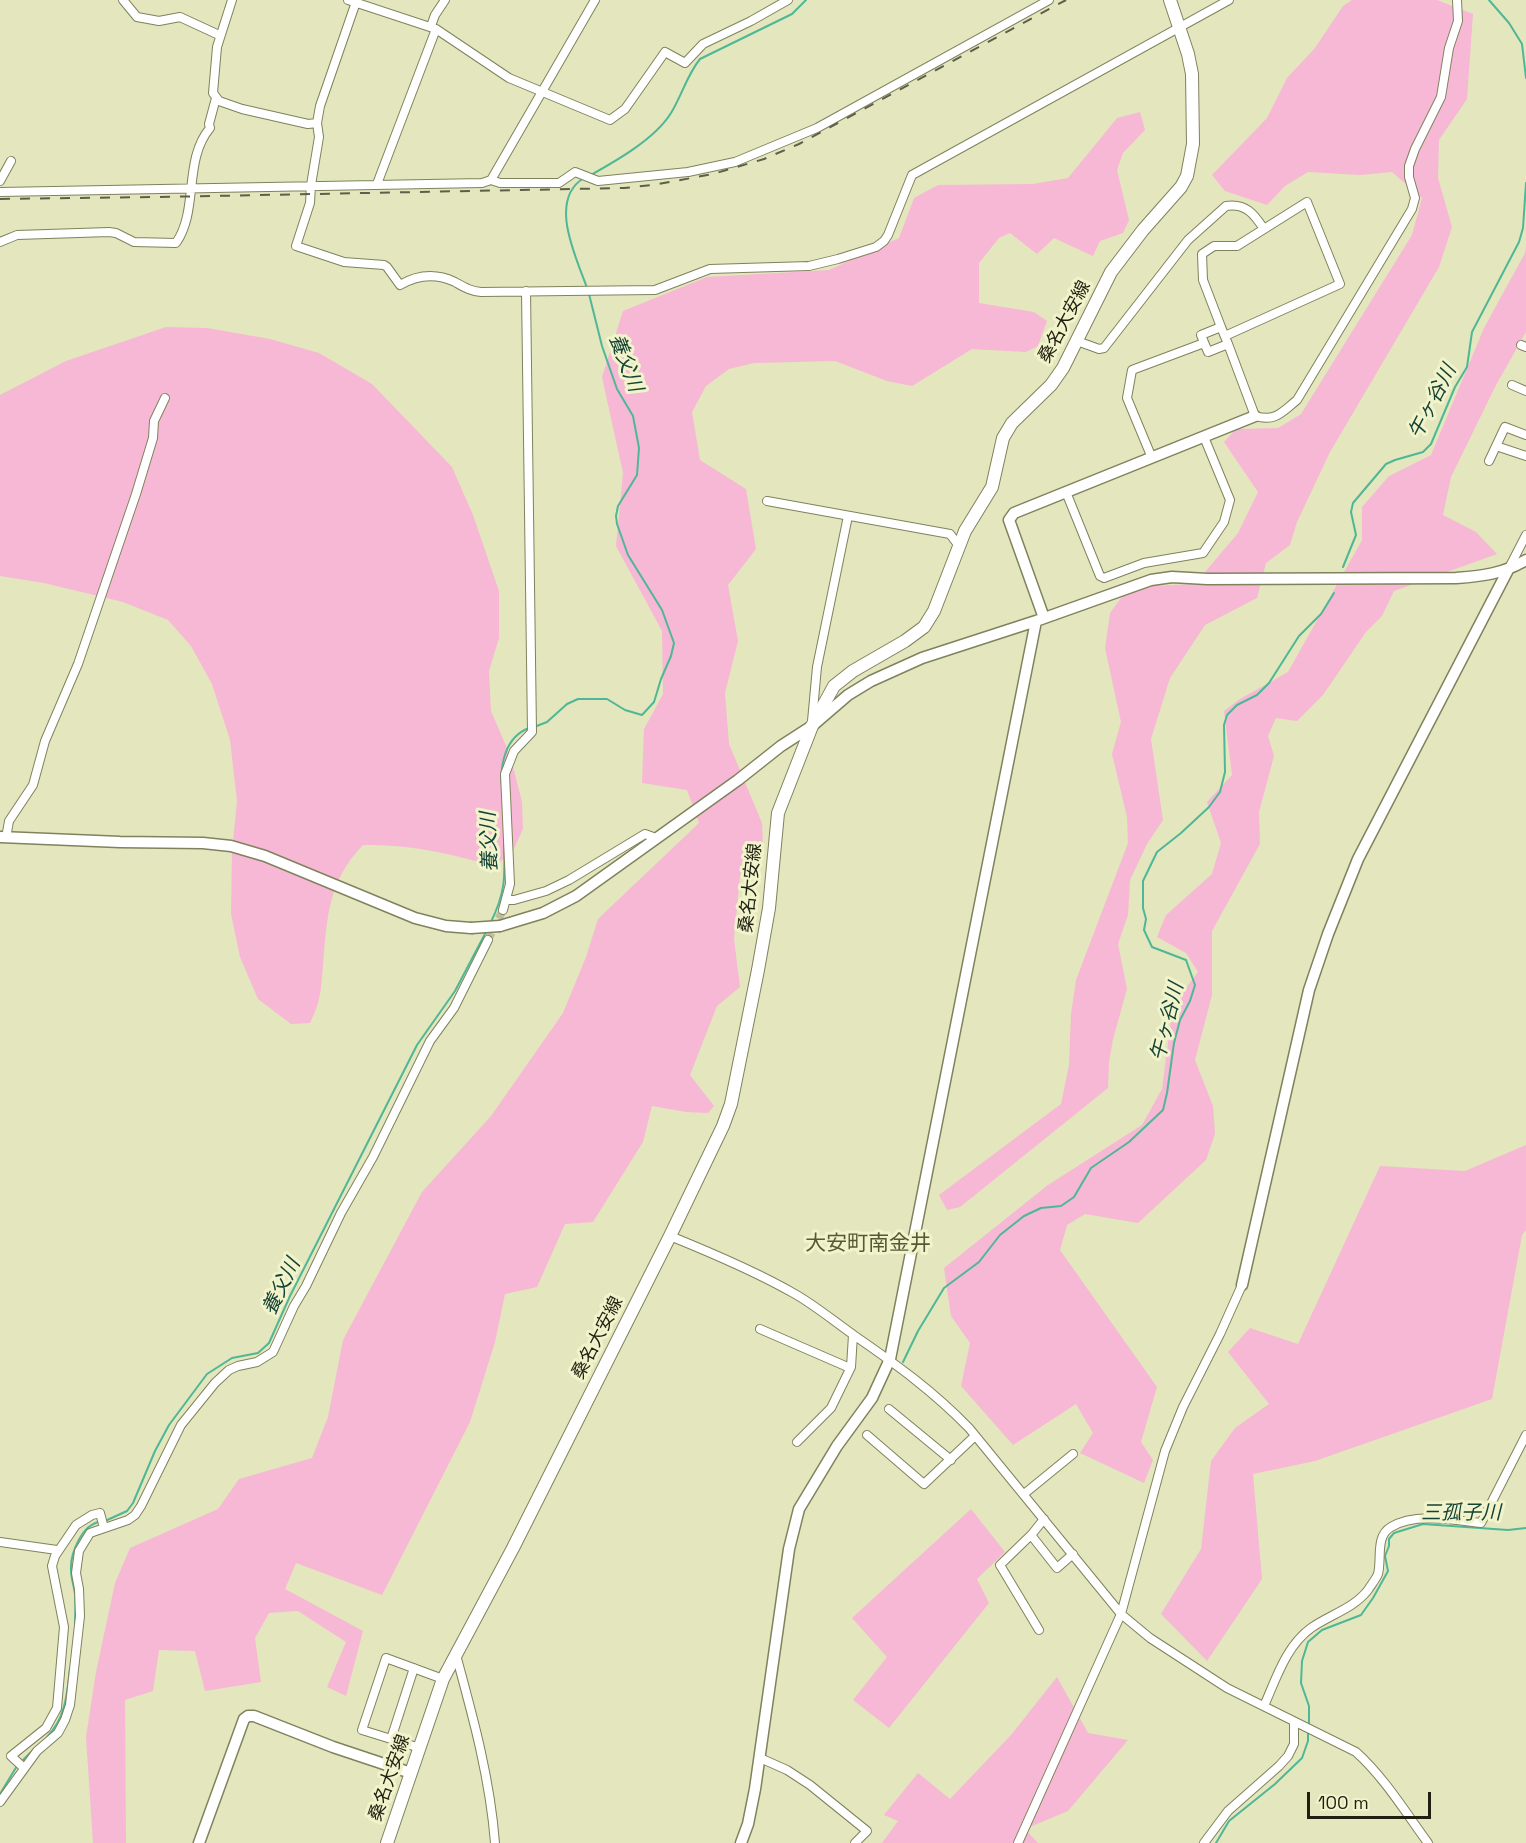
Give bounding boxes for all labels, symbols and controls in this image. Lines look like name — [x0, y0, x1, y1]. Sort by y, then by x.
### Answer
street label: 桑名大安線 — [1034, 277, 1096, 367]
water label: 養父川 — [603, 331, 647, 395]
water label: 午ヶ谷川 — [1404, 361, 1462, 443]
water label: 養父川 — [477, 812, 503, 872]
street label: 桑名大安線 — [736, 842, 766, 934]
water label: 午ヶ谷川 — [1147, 980, 1189, 1064]
district label: 大安町南金井 — [805, 1231, 931, 1257]
water label: 養父川 — [258, 1255, 306, 1319]
street label: 桑名大安線 — [568, 1293, 628, 1383]
water label: 三孤子川 — [1421, 1502, 1501, 1526]
street label: 桑名大安線 — [365, 1732, 415, 1824]
scale bar — [1310, 1780, 1434, 1818]
text: 100 m — [1318, 1791, 1369, 1814]

